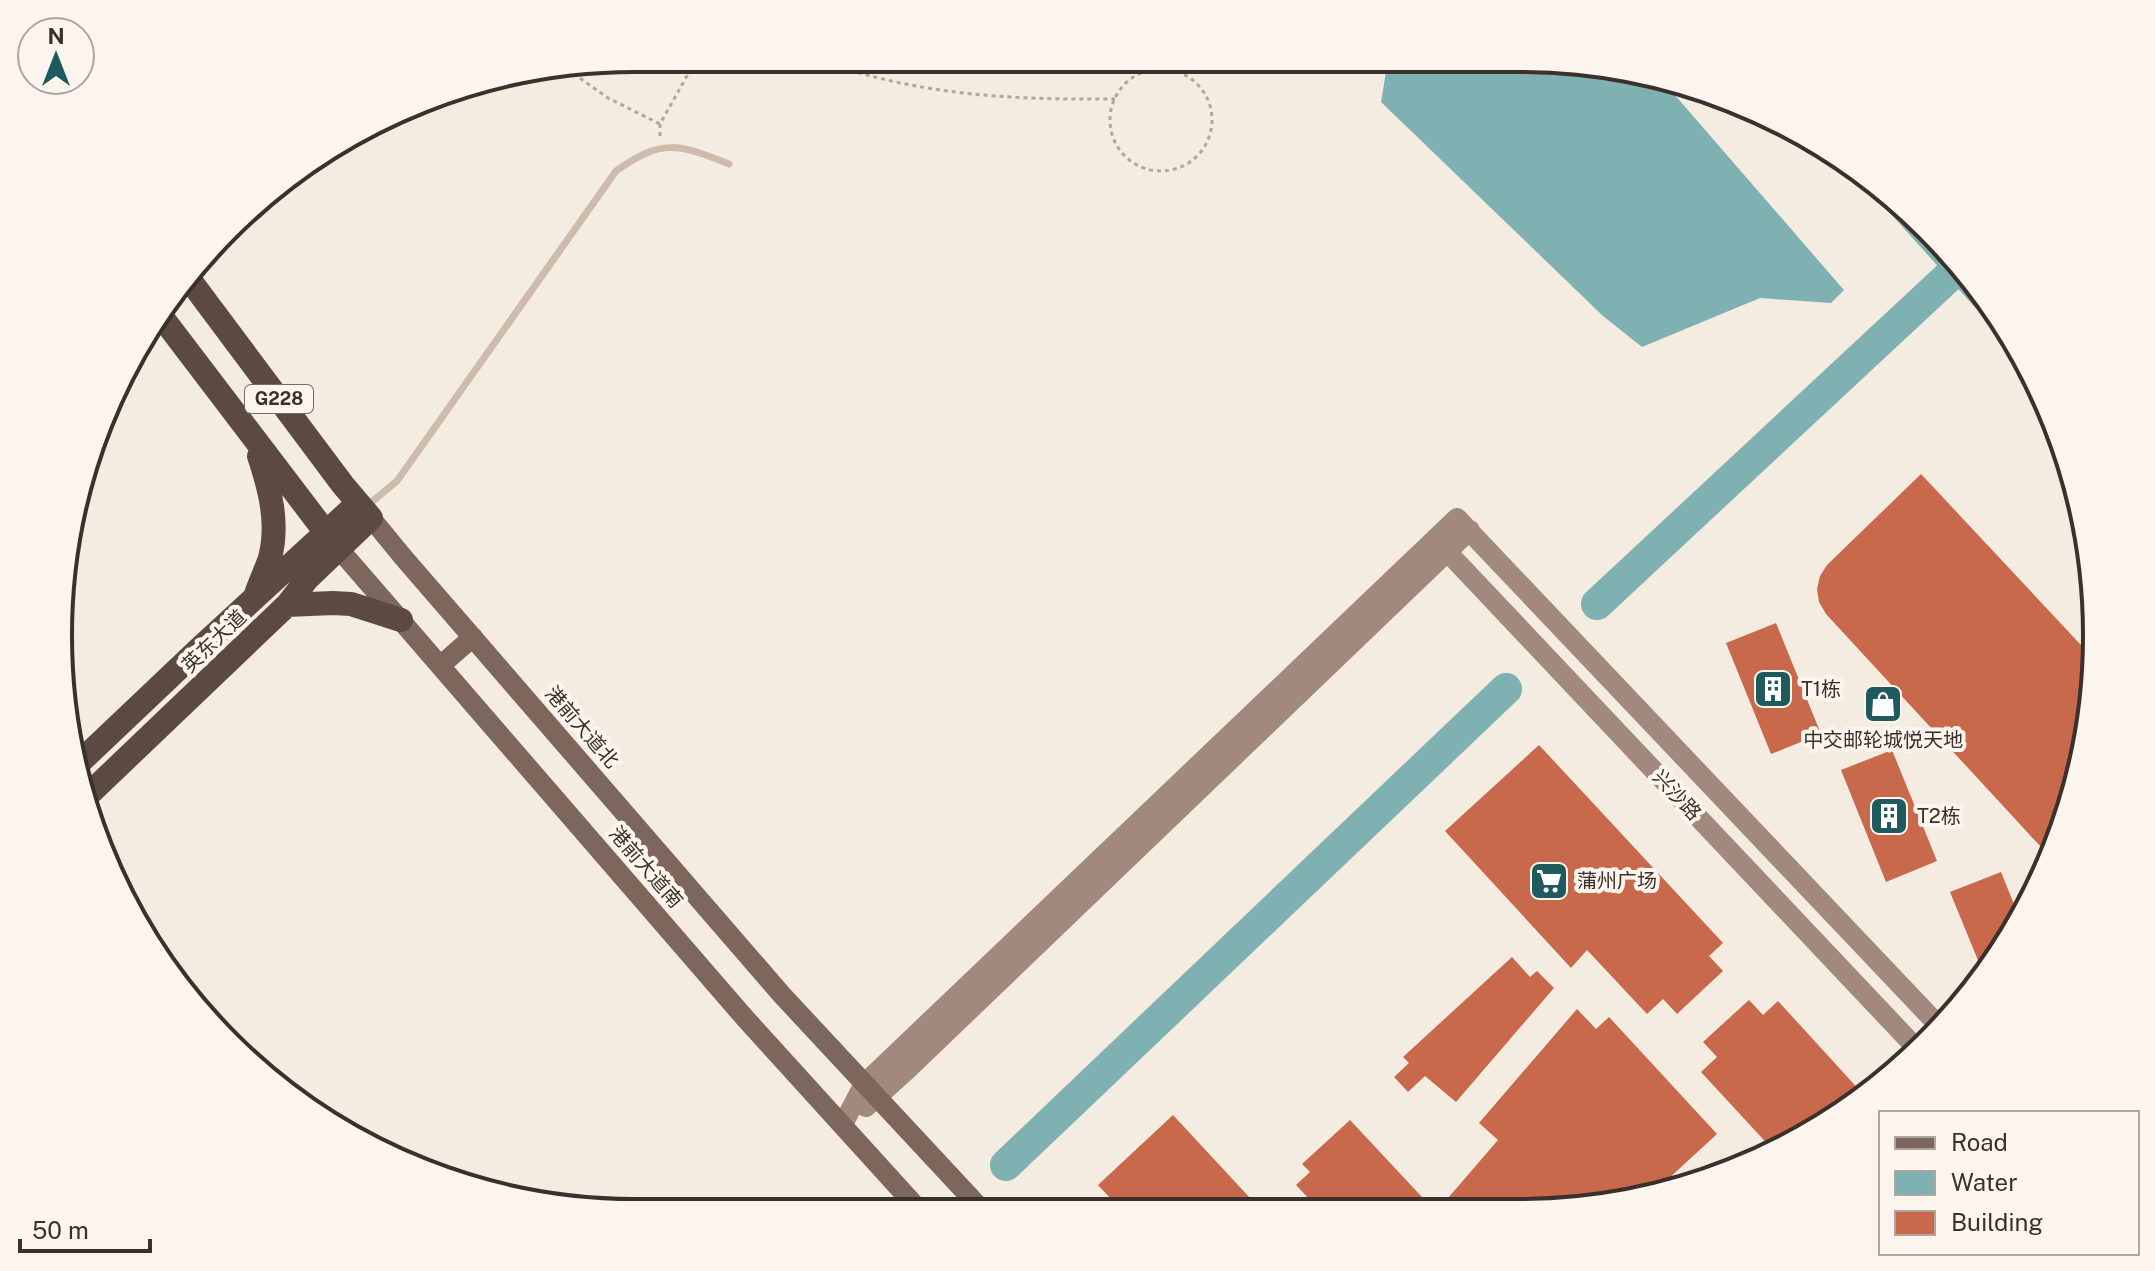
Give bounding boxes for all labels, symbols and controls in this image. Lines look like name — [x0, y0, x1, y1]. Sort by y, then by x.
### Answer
north arrow — [16, 16, 96, 96]
text: N — [47, 23, 65, 49]
road number: G228 — [245, 385, 313, 413]
street label: 英东大道 — [177, 605, 251, 677]
building icon: T1栋 — [1752, 668, 1794, 710]
place label: T1栋 — [1801, 677, 1841, 701]
street label: 港前大道北 — [540, 681, 624, 773]
shop icon: 中交邮轮城悦天地 — [1862, 683, 1904, 725]
place label: 中交邮轮城悦天地 — [1803, 728, 1963, 752]
street label: 兴沙路 — [1648, 765, 1706, 825]
building icon: T2栋 — [1868, 795, 1910, 837]
place label: T2栋 — [1917, 804, 1961, 828]
street label: 港前大道南 — [604, 821, 688, 913]
supermarket icon: 蒲州广场 — [1528, 860, 1570, 902]
place label: 蒲州广场 — [1577, 869, 1657, 893]
legend — [1879, 1111, 2139, 1255]
text: Road — [1951, 1128, 2008, 1156]
text: Water — [1951, 1168, 2018, 1196]
scale bar — [20, 1203, 150, 1253]
text: Building — [1951, 1208, 2043, 1236]
text: 50 m — [32, 1216, 89, 1244]

